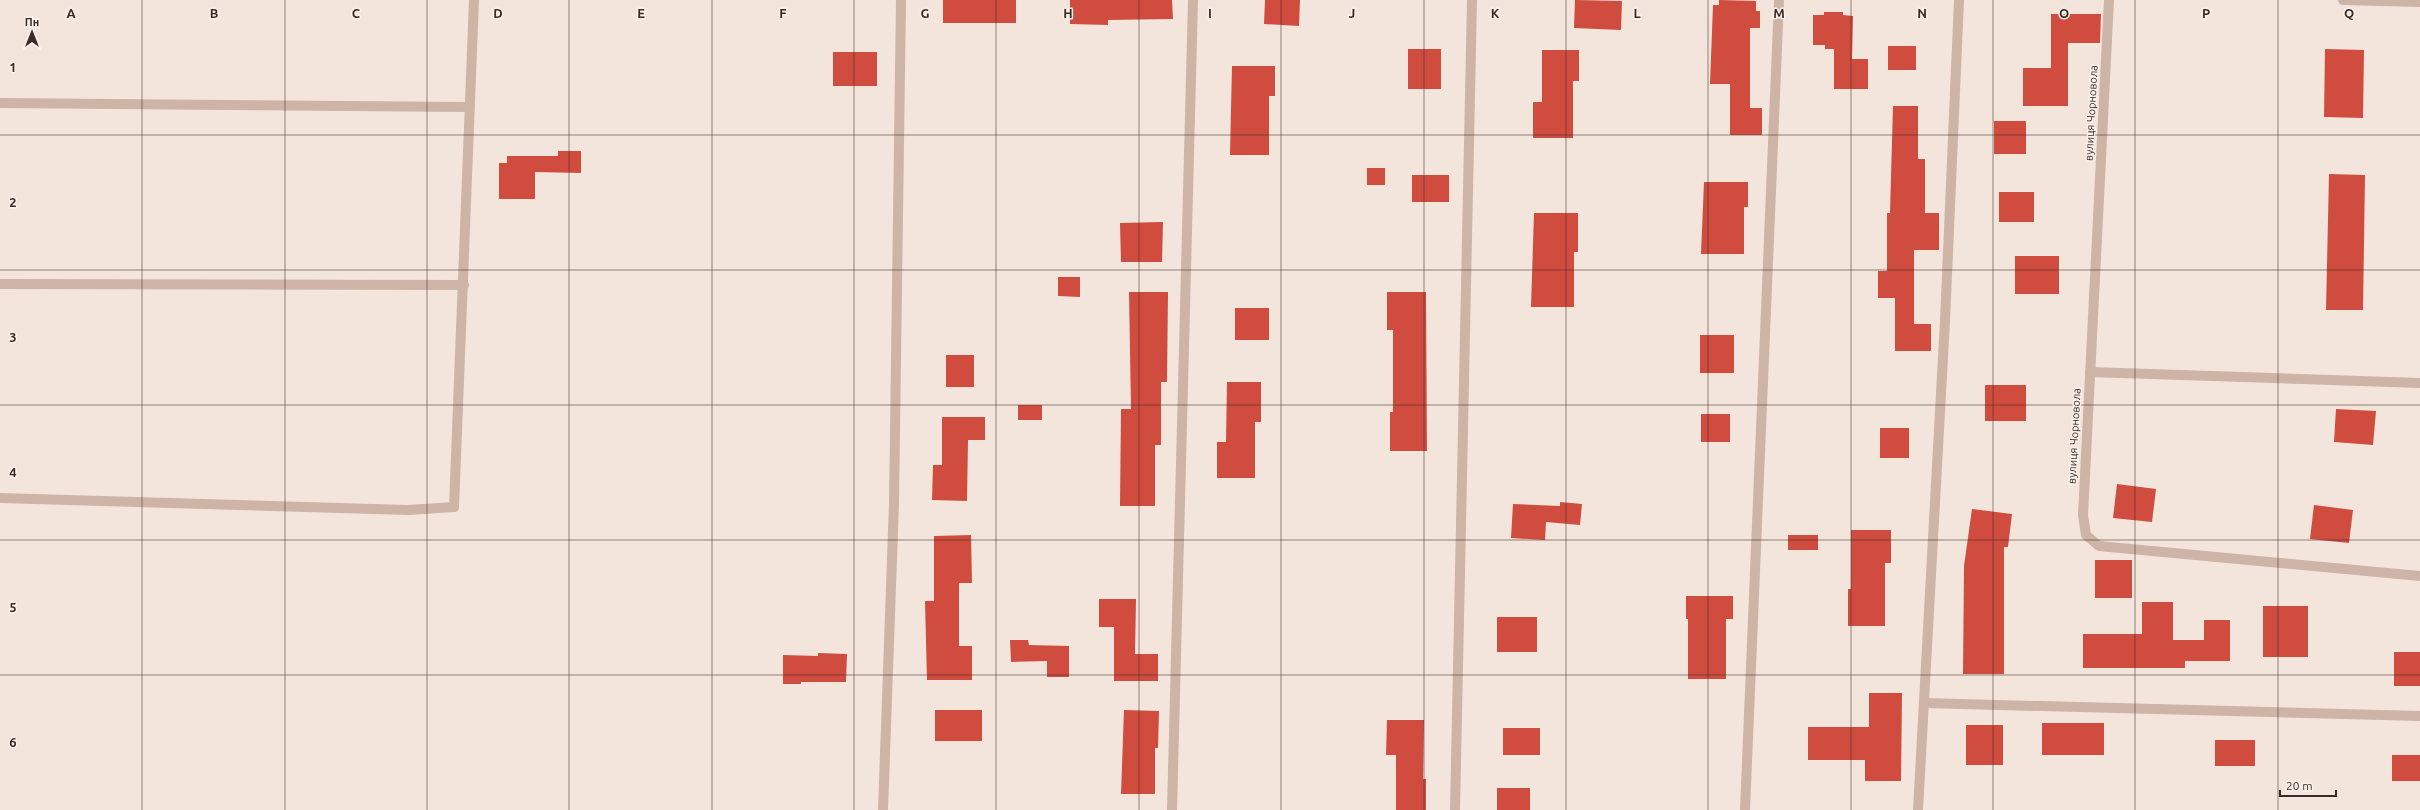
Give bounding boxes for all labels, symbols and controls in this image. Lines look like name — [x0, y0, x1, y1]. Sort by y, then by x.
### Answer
text: A — [66, 6, 76, 20]
text: B — [210, 6, 219, 20]
text: C — [352, 6, 361, 20]
text: D — [493, 6, 503, 20]
text: E — [637, 6, 645, 20]
text: F — [779, 6, 787, 20]
text: G — [921, 6, 930, 20]
text: H — [1063, 6, 1073, 20]
text: I — [1208, 6, 1212, 20]
text: J — [1349, 6, 1355, 20]
text: K — [1491, 6, 1500, 20]
text: L — [1633, 6, 1641, 20]
text: M — [1773, 6, 1785, 20]
text: N — [1917, 6, 1927, 20]
text: O — [2059, 6, 2069, 20]
text: P — [2202, 6, 2210, 20]
text: Q — [2344, 6, 2354, 20]
north arrow — [12, 12, 52, 52]
text: Пн — [25, 16, 39, 28]
text: 1 — [9, 60, 17, 74]
street label: вулиця Чорновола — [2082, 65, 2100, 161]
text: 2 — [9, 195, 17, 209]
text: 3 — [9, 330, 17, 344]
street label: вулиця Чорновола — [2065, 388, 2083, 484]
text: 4 — [9, 465, 17, 479]
text: 5 — [9, 600, 17, 614]
text: 6 — [9, 735, 17, 749]
scale bar — [2280, 772, 2336, 798]
text: 20 m — [2286, 779, 2313, 792]

